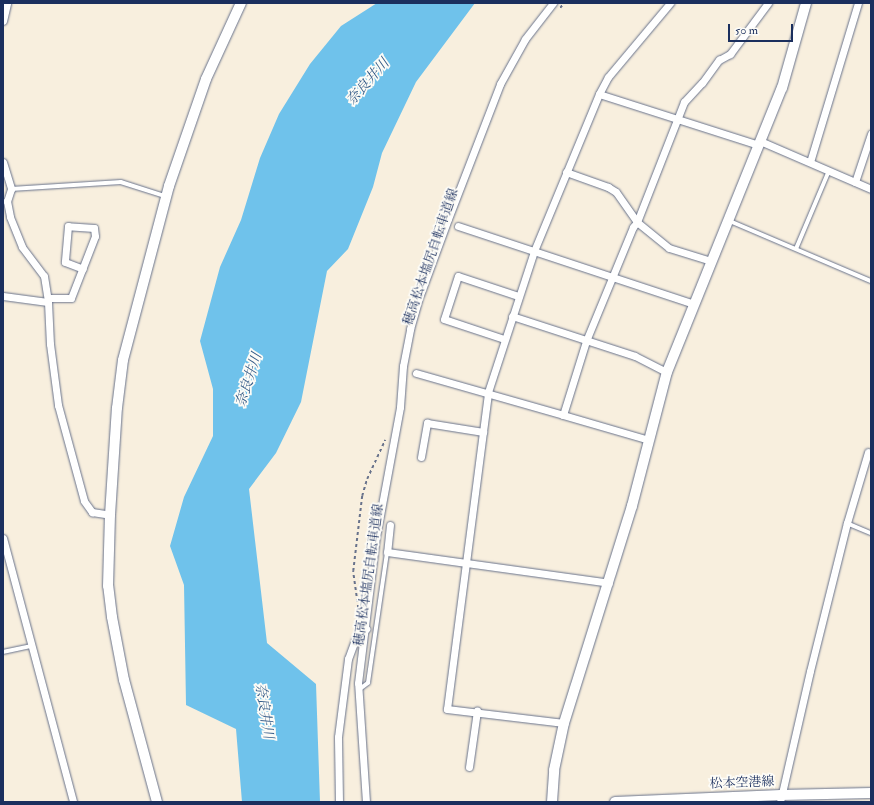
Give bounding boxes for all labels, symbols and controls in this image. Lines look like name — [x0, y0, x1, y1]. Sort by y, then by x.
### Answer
scale bar — [730, 16, 795, 42]
text: 50 m — [735, 23, 758, 38]
water label: 奈良井川 — [343, 55, 393, 109]
street label: 穂高松本塩尻自転車道線 — [400, 187, 462, 327]
water label: 奈良井川 — [232, 351, 266, 409]
street label: 穂高松本塩尻自転車道線 — [351, 503, 387, 647]
water label: 奈良井川 — [251, 682, 277, 740]
street label: 松本空港線 — [709, 774, 775, 792]

